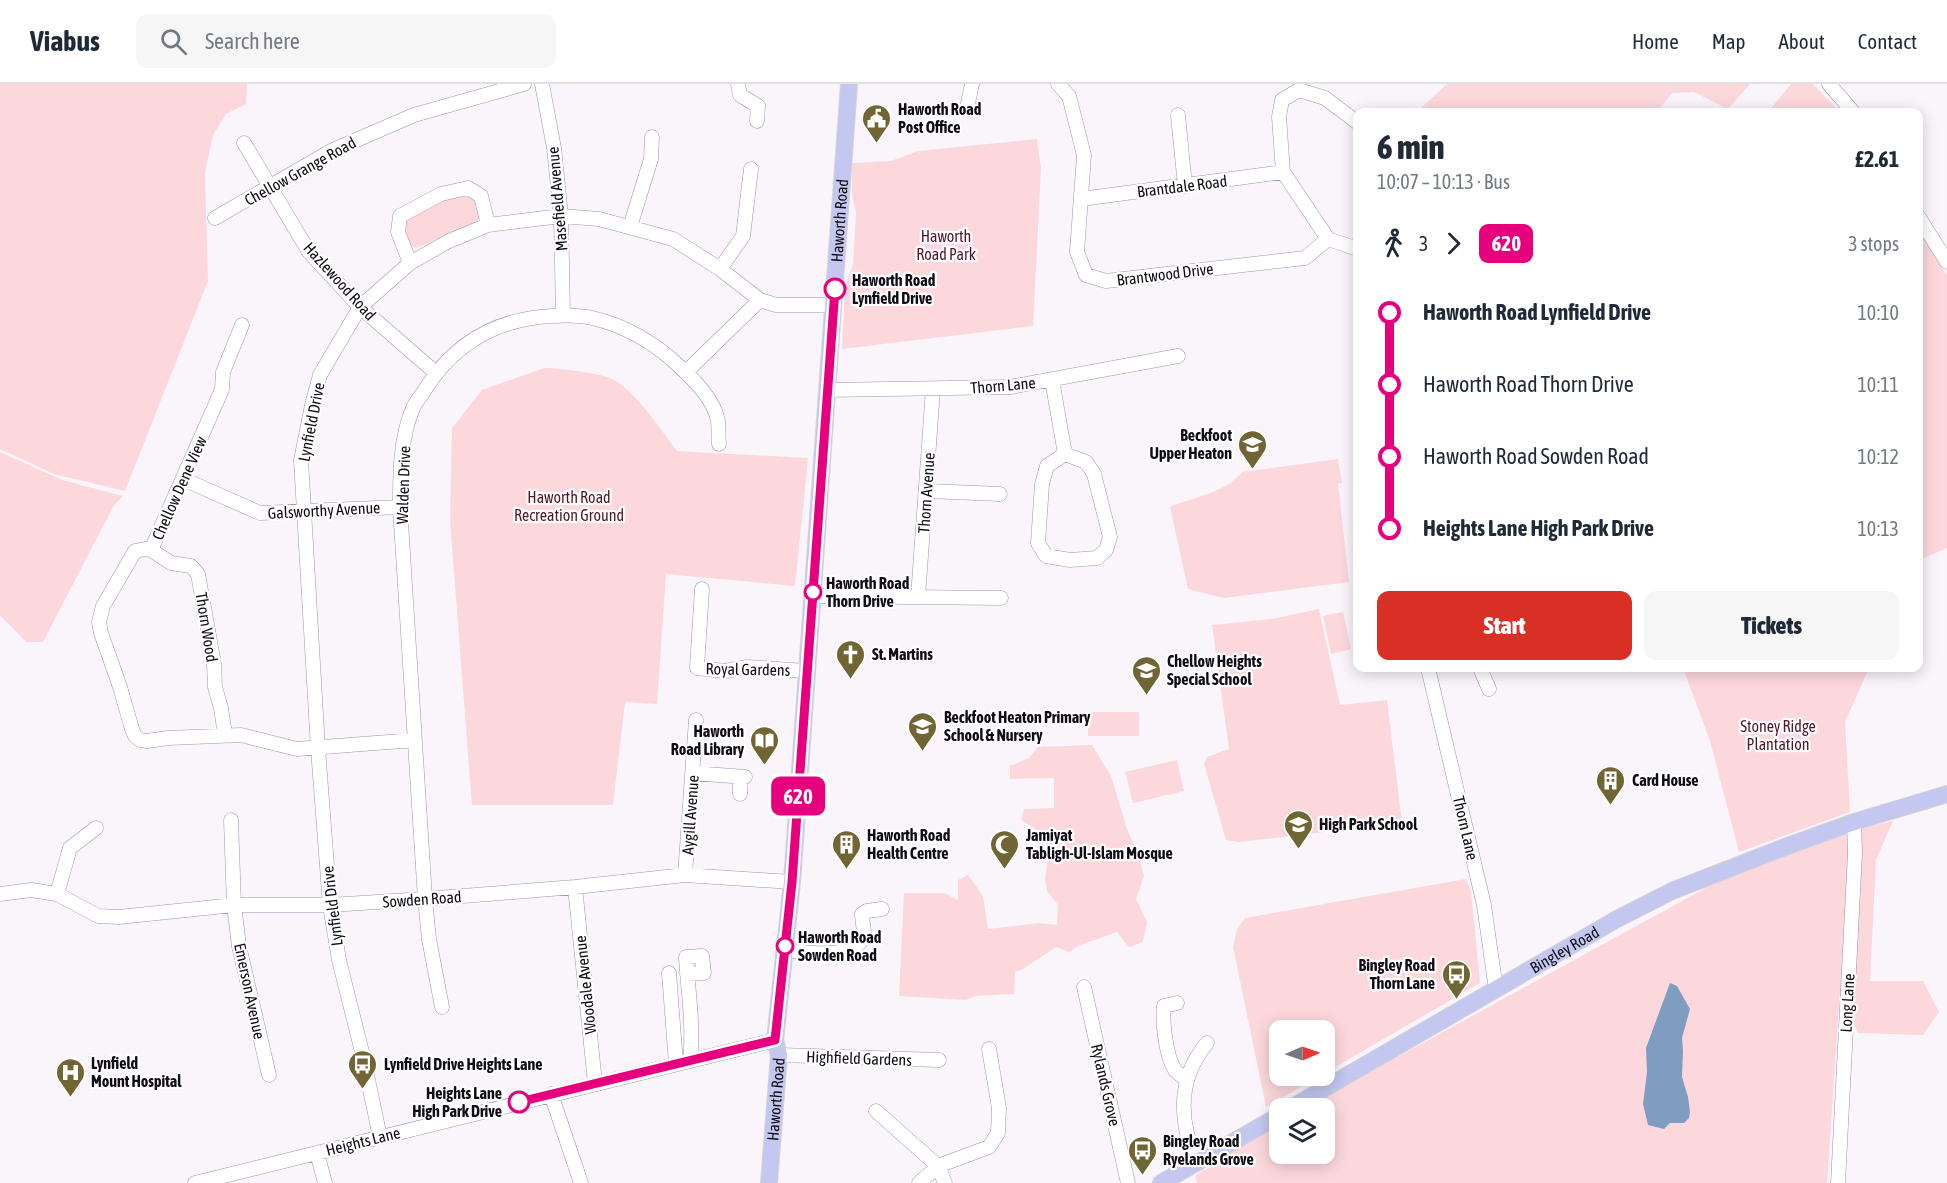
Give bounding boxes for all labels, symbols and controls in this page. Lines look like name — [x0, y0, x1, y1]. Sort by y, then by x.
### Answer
search box — [136, 14, 556, 68]
text: Viabus — [30, 25, 100, 57]
icon: search — [157, 25, 190, 58]
text: Search here — [205, 28, 300, 54]
text: Home — [1632, 29, 1679, 53]
text: Map — [1712, 29, 1746, 53]
text: About — [1779, 29, 1825, 53]
text: Contact — [1858, 29, 1917, 53]
place label: Haworth Road Post Office — [898, 100, 982, 136]
public building icon: Haworth Road Post Office — [861, 102, 893, 144]
text: 6 min — [1377, 128, 1444, 166]
street label: Chellow Grange Road — [241, 133, 359, 210]
street label: Masefield Avenue — [543, 146, 571, 252]
text: £2.61 — [1855, 146, 1899, 172]
text: 10:07 – 10:13 · Bus — [1377, 170, 1510, 193]
street label: Brantdale Road — [1136, 172, 1228, 200]
street label: Haworth Road — [827, 178, 851, 263]
park label: Haworth Road Park — [916, 227, 976, 263]
icon: walk — [1377, 227, 1410, 260]
icon: forward — [1437, 227, 1470, 260]
text: 620 — [1491, 231, 1521, 255]
text: 3 — [1419, 232, 1428, 255]
text: 3 stops — [1848, 232, 1899, 255]
street label: Hazlewood Road — [300, 238, 380, 324]
street label: Brantwood Drive — [1116, 259, 1214, 289]
place label: Haworth Road Lynfield Drive — [852, 271, 936, 307]
marker: Haworth Road Lynfield Drive — [824, 278, 846, 300]
text: Haworth Road Lynfield Drive — [1423, 299, 1651, 325]
text: 10:10 — [1857, 301, 1899, 324]
text: Haworth Road Thorn Drive — [1423, 371, 1634, 397]
street label: Thorn Lane — [970, 373, 1036, 397]
text: 10:11 — [1857, 373, 1899, 396]
street label: Lynfield Drive — [295, 381, 328, 463]
place label: Beckfoot Upper Heaton — [1149, 426, 1232, 462]
school or university icon: Beckfoot Upper Heaton — [1237, 428, 1269, 470]
street label: Chellow Dene View — [148, 433, 210, 542]
text: Haworth Road Sowden Road — [1423, 443, 1649, 469]
street label: Walden Drive — [393, 445, 413, 525]
text: 10:12 — [1857, 445, 1899, 468]
street label: Thorn Avenue — [914, 452, 938, 534]
park label: Haworth Road Recreation Ground — [514, 488, 624, 524]
street label: Galsworthy Avenue — [267, 498, 381, 523]
text: Heights Lane High Park Drive — [1423, 515, 1654, 541]
text: 10:13 — [1857, 517, 1899, 540]
place label: Haworth Road Thorn Drive — [826, 574, 910, 610]
marker: Haworth Road Thorn Drive — [804, 583, 822, 601]
street label: Thorn Wood — [193, 591, 221, 663]
button: Start — [1377, 591, 1632, 660]
button: Tickets — [1644, 591, 1899, 660]
church icon: St. Martins — [835, 638, 867, 680]
place label: St. Martins — [872, 645, 933, 663]
place label: Chellow Heights Special School — [1167, 652, 1262, 688]
school or university icon: Chellow Heights Special School — [1130, 654, 1162, 696]
street label: Royal Gardens — [706, 659, 791, 680]
place label: Beckfoot Heaton Primary School & Nursery — [944, 708, 1091, 744]
school or university icon: Beckfoot Heaton Primary School & Nursery — [907, 710, 939, 752]
park label: Stoney Ridge Plantation — [1740, 717, 1816, 753]
place label: Haworth Road Library — [671, 722, 744, 758]
library icon: Haworth Road Library — [749, 724, 781, 766]
building icon: Card House — [1595, 764, 1627, 806]
place label: Card House — [1632, 771, 1699, 789]
street label: Aygill Avenue — [678, 774, 703, 856]
line badge: 620 — [764, 776, 832, 816]
text: 620 — [783, 784, 813, 808]
street label: Thorn Lane — [1450, 794, 1482, 862]
school or university icon: High Park School — [1282, 808, 1314, 850]
place label: High Park School — [1319, 815, 1418, 833]
place label: Haworth Road Health Centre — [867, 826, 951, 862]
place label: Jamiyat Tabligh-Ul-Islam Mosque — [1025, 826, 1173, 862]
building icon: Haworth Road Health Centre — [830, 828, 862, 870]
mosque icon: Jamiyat Tabligh-Ul-Islam Mosque — [989, 828, 1021, 870]
street label: Lynfield Drive — [318, 865, 347, 947]
street label: Sowden Road — [382, 887, 462, 911]
street label: Bingley Road — [1527, 923, 1602, 976]
place label: Haworth Road Sowden Road — [798, 928, 882, 964]
street label: Woodale Avenue — [571, 935, 599, 1035]
marker: Haworth Road Sowden Road — [776, 937, 794, 955]
street label: Emerson Avenue — [231, 941, 269, 1041]
place label: Bingley Road Thorn Lane — [1359, 956, 1435, 992]
bus stop icon: Bingley Road Thorn Lane — [1440, 958, 1472, 1000]
street label: Long Lane — [1836, 973, 1859, 1033]
north arrow — [1269, 1020, 1335, 1086]
map controls — [1269, 1020, 1335, 1164]
street label: Rylands Grove — [1087, 1042, 1124, 1128]
street label: Highfield Gardens — [806, 1047, 912, 1070]
bus stop icon: Lynfield Drive Heights Lane — [347, 1048, 379, 1090]
place label: Lynfield Mount Hospital — [91, 1054, 182, 1090]
place label: Lynfield Drive Heights Lane — [384, 1055, 543, 1073]
hospital icon: Lynfield Mount Hospital — [54, 1056, 86, 1098]
street label: Haworth Road — [763, 1057, 788, 1142]
place label: Heights Lane High Park Drive — [412, 1084, 502, 1120]
marker: Heights Lane High Park Drive — [508, 1091, 530, 1113]
button: layers — [1269, 1098, 1335, 1164]
street label: Heights Lane — [324, 1123, 402, 1160]
place label: Bingley Road Ryelands Grove — [1163, 1132, 1254, 1168]
bus stop icon: Bingley Road Ryelands Grove — [1126, 1134, 1158, 1176]

